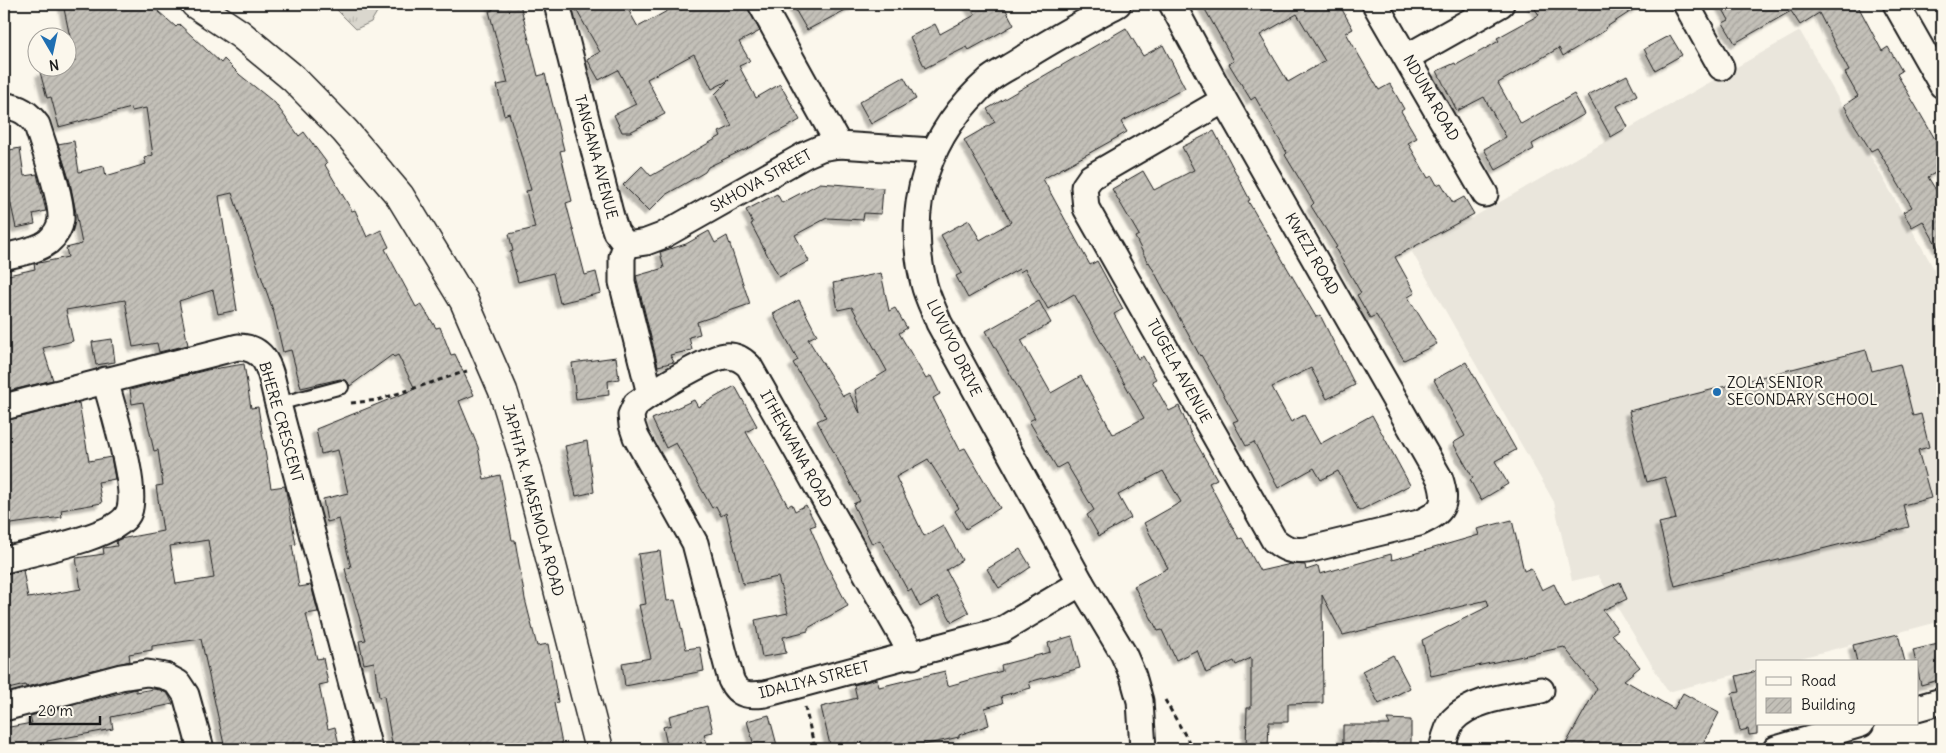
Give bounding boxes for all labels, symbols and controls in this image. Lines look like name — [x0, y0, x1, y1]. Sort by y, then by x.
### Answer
north arrow — [28, 28, 78, 78]
street label: NDUNA ROAD — [1399, 51, 1464, 144]
text: N — [48, 55, 60, 74]
street label: TANGANA AVENUE — [571, 93, 622, 221]
street label: SKHOVA STREET — [707, 145, 815, 216]
street label: KWEZI ROAD — [1281, 209, 1344, 298]
street label: LUVUYO DRIVE — [923, 296, 986, 400]
street label: TUGELA AVENUE — [1143, 315, 1216, 426]
street label: BHERE CRESCENT — [255, 359, 308, 485]
place label: ZOLA SENIOR SECONDARY SCHOOL — [1727, 373, 1877, 409]
marker: ZOLA SENIOR SECONDARY SCHOOL — [1711, 386, 1723, 398]
street label: ITHEKWANA ROAD — [756, 387, 837, 511]
street label: JAPHTA K. MASEMOLA ROAD — [499, 401, 568, 598]
street label: IDALIYA STREET — [756, 657, 871, 702]
legend — [1756, 660, 1918, 726]
text: Road — [1801, 671, 1836, 690]
scale bar — [30, 693, 100, 725]
text: Building — [1801, 695, 1856, 714]
text: 20 m — [38, 701, 73, 720]

